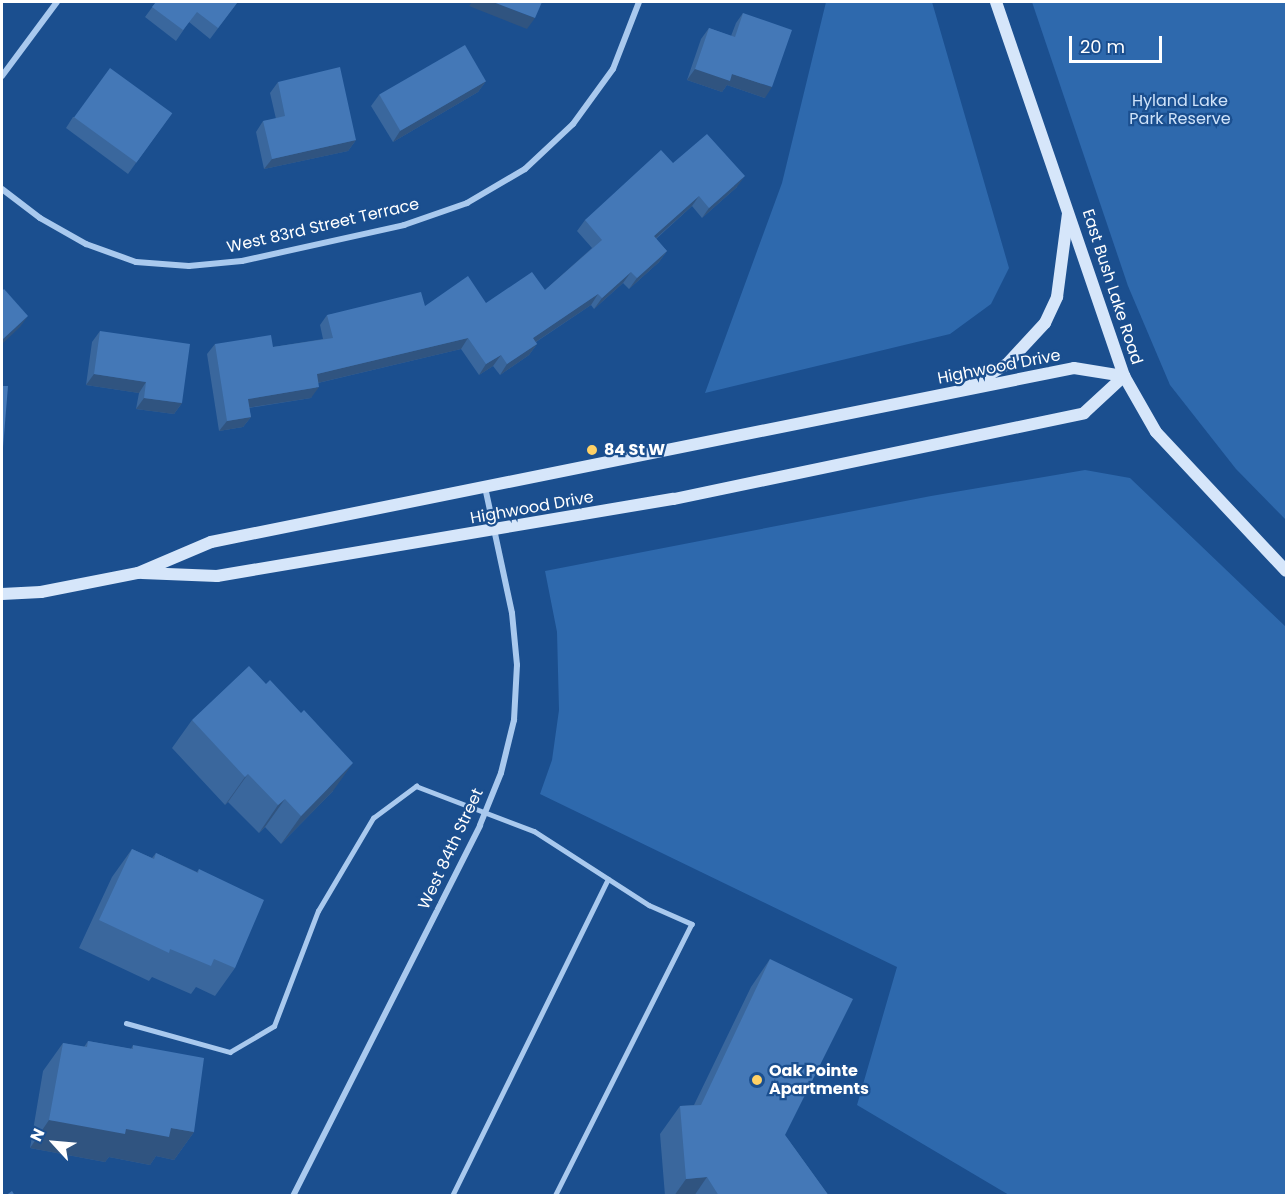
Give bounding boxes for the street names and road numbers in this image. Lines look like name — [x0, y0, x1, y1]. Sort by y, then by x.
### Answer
street label: West 83rd Street Terrace — [225, 195, 421, 257]
street label: East Bush Lake Road — [1078, 207, 1146, 367]
street label: Highwood Drive — [936, 346, 1062, 388]
street label: Highwood Drive — [469, 488, 595, 528]
street label: West 84th Street — [415, 785, 487, 913]

